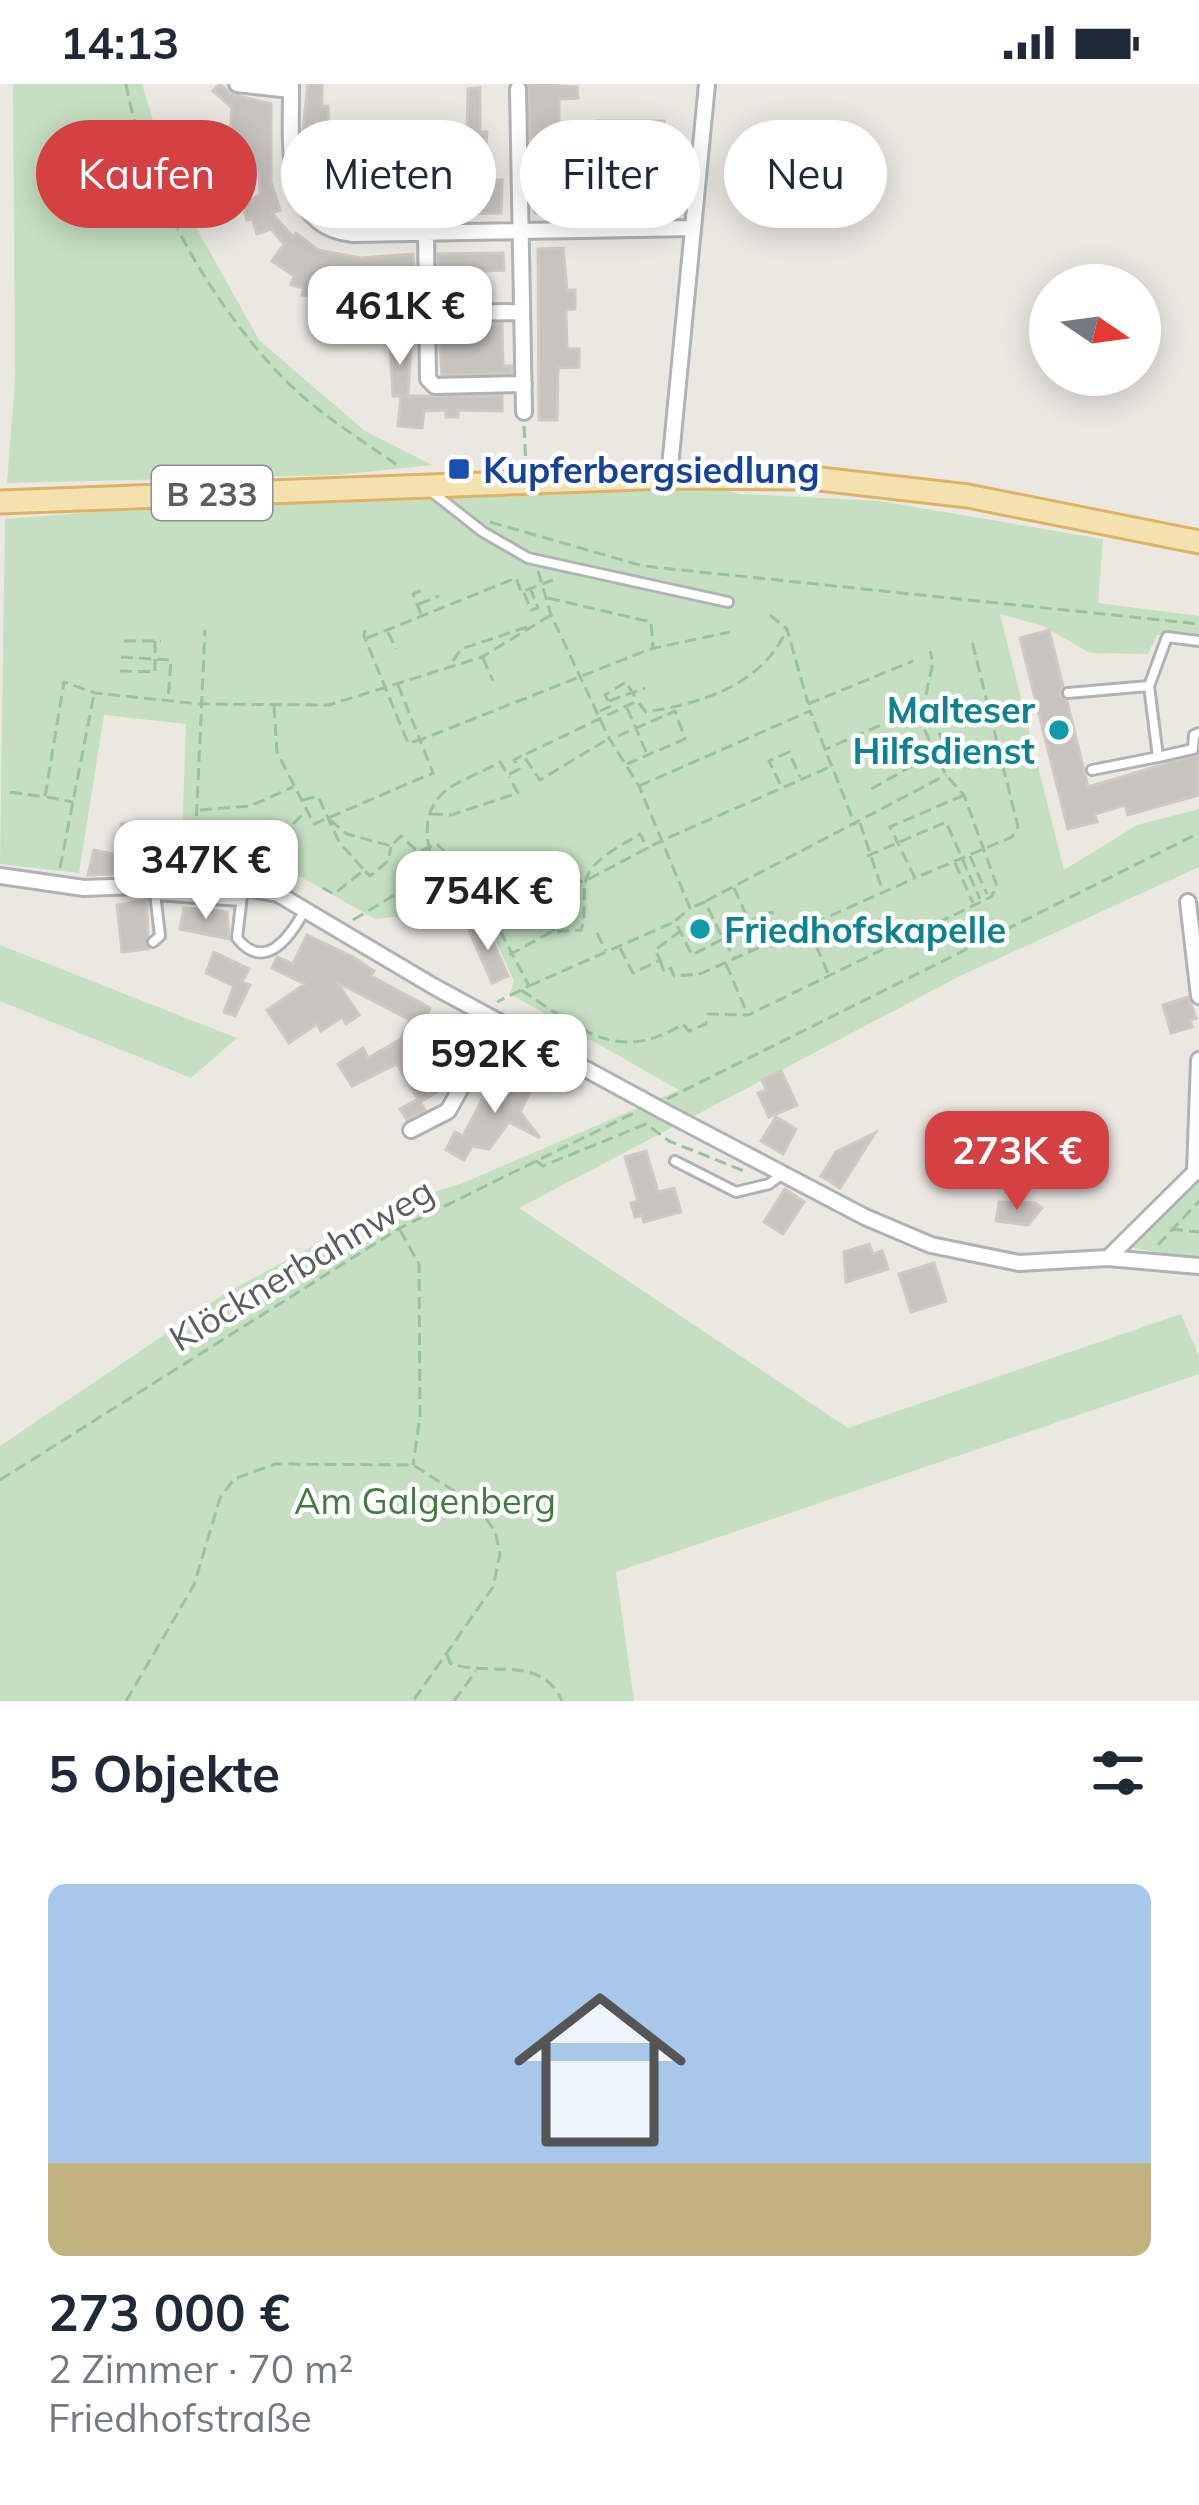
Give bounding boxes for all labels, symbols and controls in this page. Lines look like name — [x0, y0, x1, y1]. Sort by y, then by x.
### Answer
text: 14:13 — [60, 14, 179, 70]
chip: Kaufen — [36, 120, 257, 228]
chip: Mieten — [281, 120, 496, 228]
chip: Filter — [520, 120, 700, 228]
chip: Neu — [724, 120, 887, 228]
north arrow — [1029, 264, 1161, 396]
map controls — [1029, 264, 1161, 396]
pin: 461K € — [302, 266, 498, 368]
text: 461K € — [335, 280, 465, 329]
place label: Kupferbergsiedlung — [483, 447, 820, 492]
marker: Kupferbergsiedlung — [446, 456, 472, 482]
road number: B 233 — [152, 466, 272, 520]
place label: Malteser Hilfsdienst — [853, 687, 1036, 773]
marker: Malteser Hilfsdienst — [1046, 717, 1072, 743]
pin: 347K € — [108, 820, 304, 922]
text: 347K € — [141, 834, 271, 883]
pin: 754K € — [390, 851, 586, 953]
text: 754K € — [423, 865, 553, 914]
place label: Friedhofskapelle — [724, 907, 1006, 952]
marker: Friedhofskapelle — [687, 916, 713, 942]
pin: 592K € — [397, 1014, 593, 1116]
text: 592K € — [430, 1028, 560, 1077]
pin: 273K € — [919, 1111, 1115, 1213]
text: 273K € — [952, 1125, 1082, 1174]
street label: Klöcknerbahnweg — [161, 1168, 441, 1360]
park label: Am Galgenberg — [294, 1478, 556, 1523]
icon: filters — [1085, 1740, 1151, 1806]
text: 5 Objekte — [48, 1741, 280, 1805]
icon: home — [492, 1962, 708, 2178]
text: 273 000 € — [48, 2280, 290, 2344]
text: 2 Zimmer · 70 m² — [48, 2344, 353, 2393]
text: Friedhofstraße — [48, 2393, 312, 2442]

